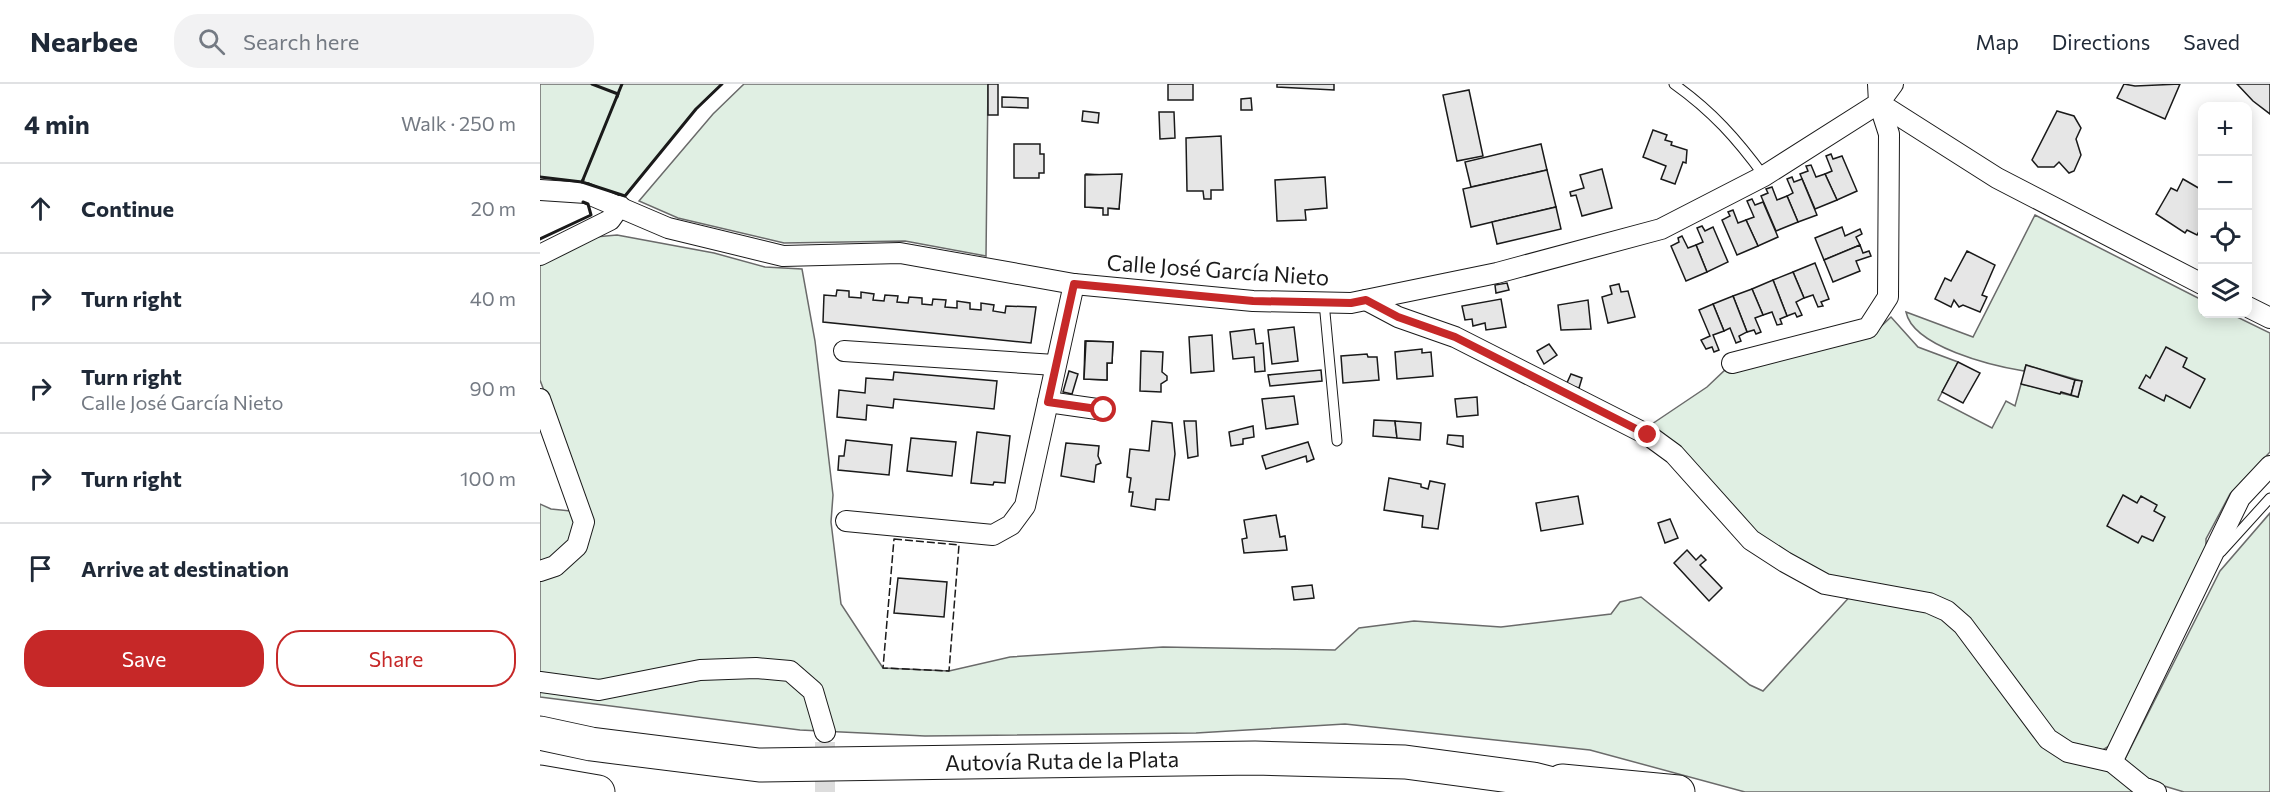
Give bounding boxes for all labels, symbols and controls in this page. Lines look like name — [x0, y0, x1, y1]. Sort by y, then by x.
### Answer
search box — [174, 14, 594, 68]
text: Nearbee — [30, 24, 138, 58]
icon: search — [195, 25, 228, 58]
text: Search here — [243, 28, 359, 55]
text: Map — [1976, 29, 2019, 54]
text: Directions — [2052, 29, 2150, 54]
text: Saved — [2183, 29, 2240, 54]
map controls — [2198, 102, 2252, 318]
button: + — [2198, 102, 2252, 156]
text: 4 min — [24, 108, 90, 139]
text: Walk · 250 m — [401, 111, 516, 135]
button: − — [2198, 156, 2252, 210]
icon: ahead — [24, 192, 57, 225]
text: Continue — [81, 195, 174, 222]
text: 20 m — [471, 196, 516, 220]
button: locate — [2198, 210, 2252, 264]
street label: Calle José García Nieto — [1106, 248, 1330, 291]
button: layers — [2198, 264, 2252, 318]
icon: right — [24, 282, 57, 315]
text: Turn right — [81, 285, 182, 312]
text: 40 m — [470, 286, 516, 310]
text: Turn right — [81, 363, 182, 390]
icon: right — [24, 372, 57, 405]
text: 90 m — [470, 376, 516, 400]
text: Calle José García Nieto — [81, 390, 283, 414]
route start — [1090, 396, 1116, 422]
route end — [1634, 421, 1660, 447]
icon: right — [24, 462, 57, 495]
text: Turn right — [81, 465, 182, 492]
text: 100 m — [460, 466, 516, 490]
icon: arrive — [24, 552, 57, 585]
text: Arrive at destination — [81, 555, 289, 582]
button: Save — [24, 630, 264, 687]
button: Share — [276, 630, 516, 687]
street label: Autovía Ruta de la Plata — [945, 745, 1179, 776]

